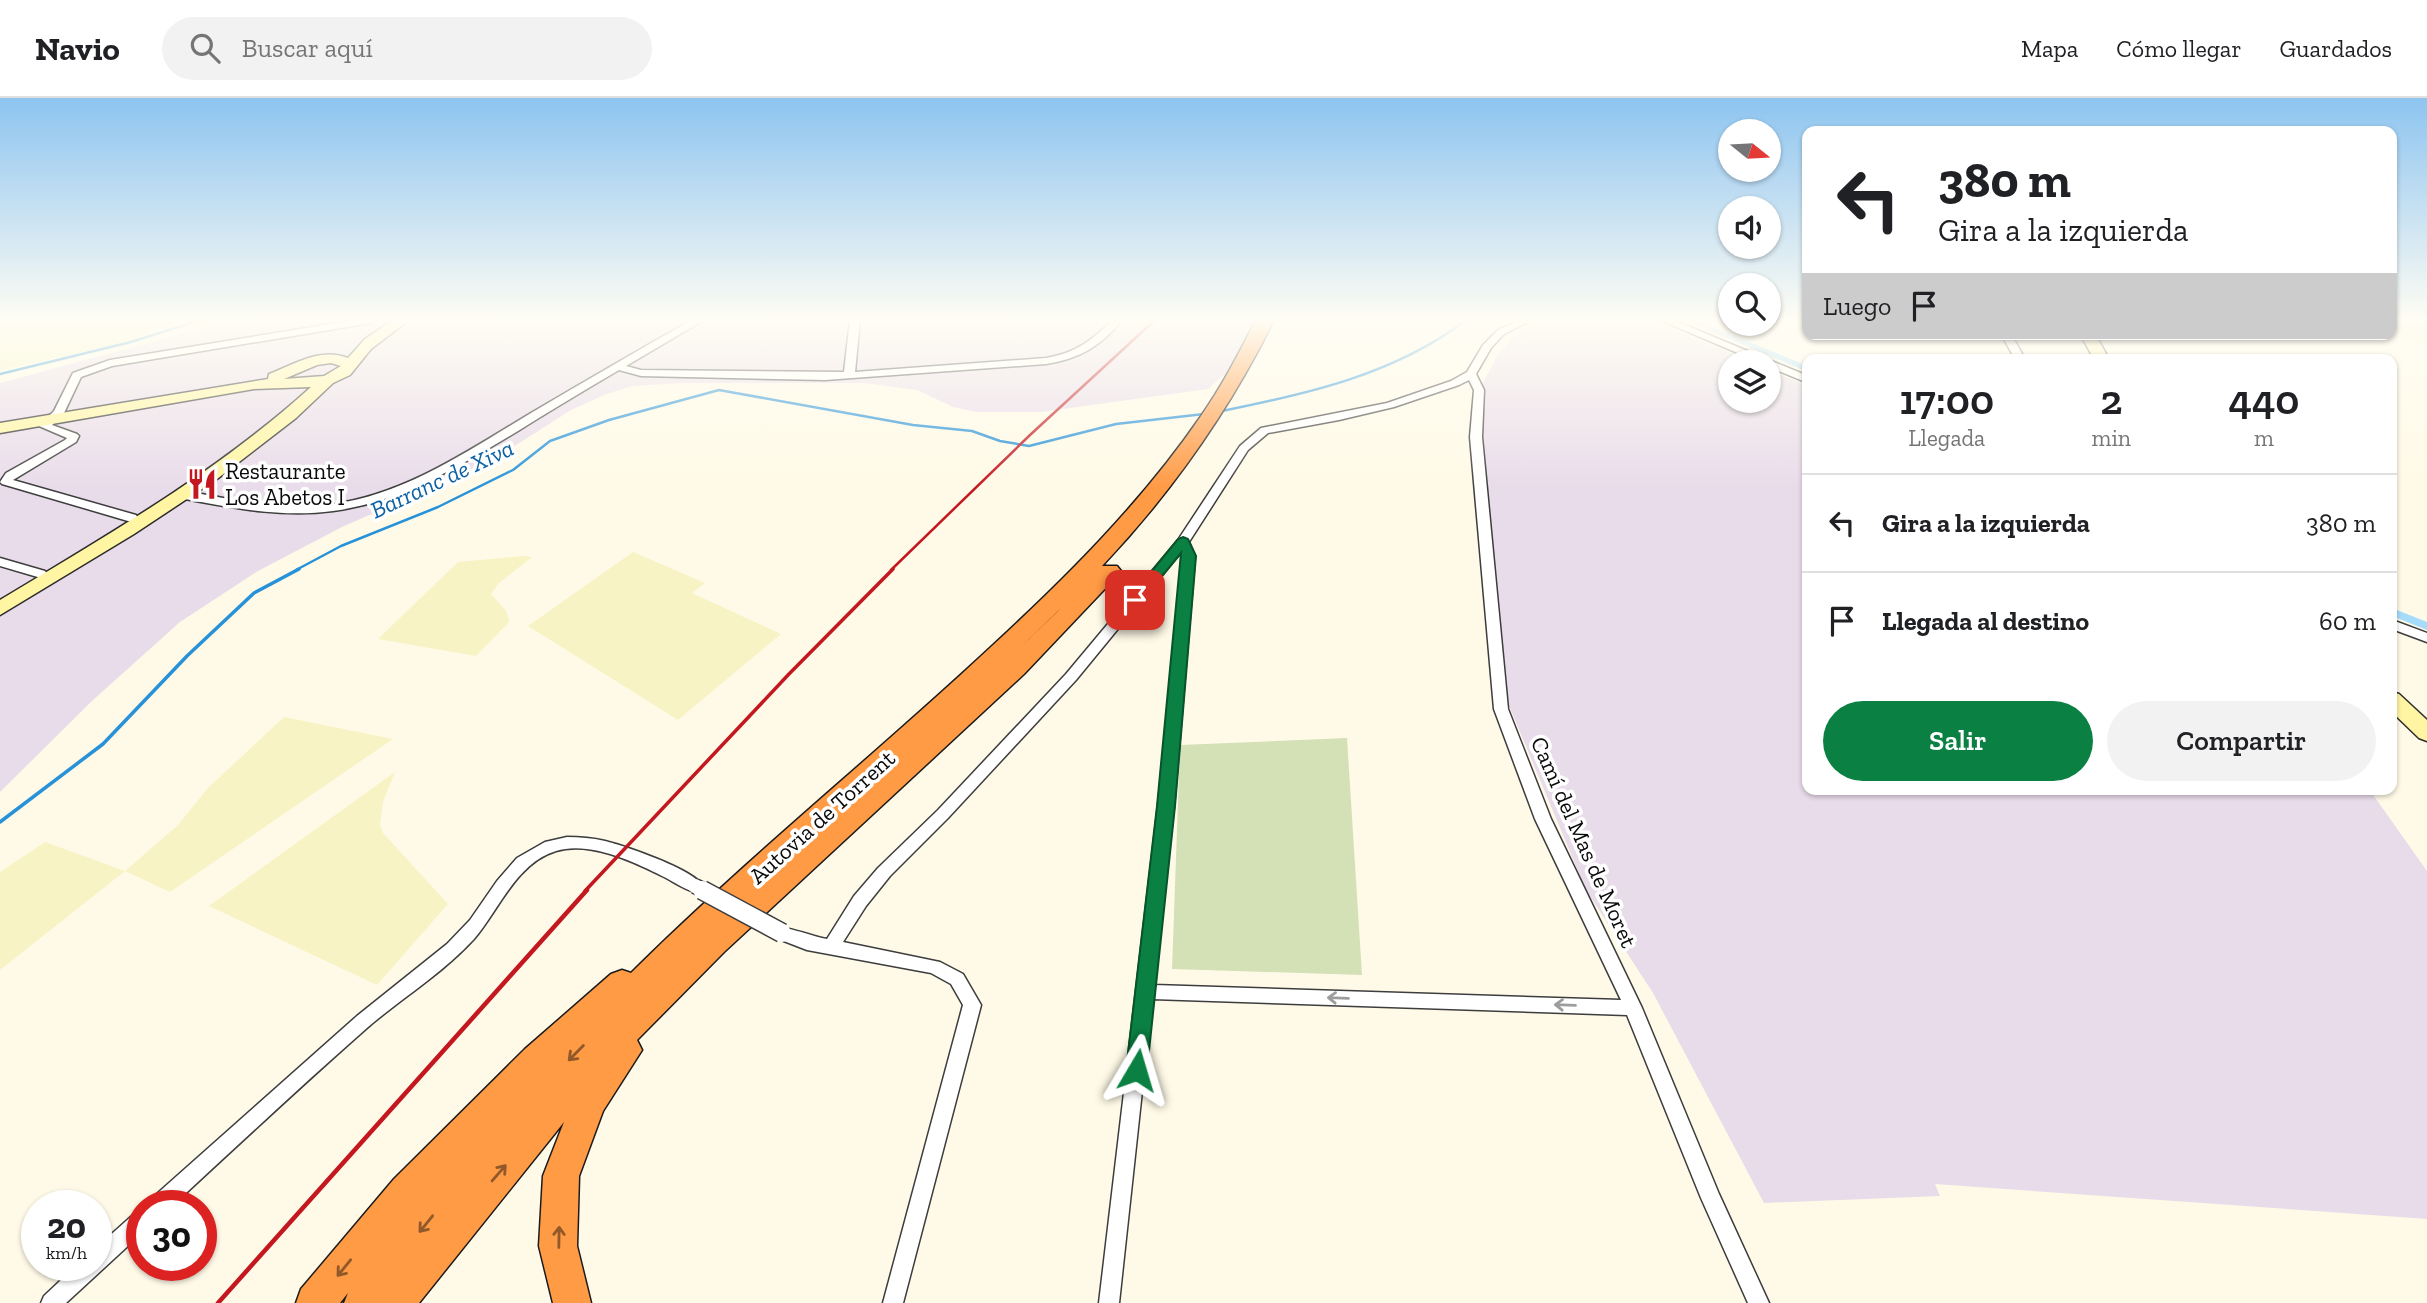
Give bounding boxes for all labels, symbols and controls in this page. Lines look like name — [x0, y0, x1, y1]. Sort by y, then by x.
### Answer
search box — [162, 17, 652, 80]
text: Navio — [35, 29, 120, 68]
icon: search — [186, 29, 224, 67]
text: Buscar aquí — [242, 32, 373, 64]
text: Mapa — [2021, 34, 2078, 63]
text: Cómo llegar — [2116, 34, 2242, 63]
text: Guardados — [2280, 34, 2392, 63]
north arrow — [1718, 119, 1782, 182]
map controls — [1718, 119, 1781, 413]
text: 380 m — [1938, 151, 2071, 210]
icon: left — [1823, 154, 1914, 245]
button: sound — [1718, 196, 1781, 259]
text: Gira a la izquierda — [1938, 211, 2189, 249]
button: search — [1718, 273, 1781, 336]
icon: arrive — [1905, 287, 1943, 325]
text: Luego — [1823, 290, 1891, 322]
button: layers — [1718, 350, 1781, 413]
text: 17:00 — [1899, 374, 1994, 425]
text: 2 — [2100, 374, 2122, 425]
text: 440 — [2228, 374, 2300, 425]
text: Llegada — [1908, 424, 1985, 452]
text: min — [2092, 424, 2131, 452]
text: m — [2254, 424, 2274, 452]
water label: Barranc de Xiva — [365, 433, 518, 524]
place label: Restaurante Los Abetos I — [225, 457, 346, 511]
restaurant icon: Restaurante Los Abetos I — [185, 467, 219, 501]
icon: left — [1823, 504, 1861, 542]
text: Gira a la izquierda — [1882, 507, 2090, 539]
text: 380 m — [2306, 507, 2376, 539]
pin — [1105, 570, 1165, 630]
icon: arrive — [1116, 581, 1154, 619]
icon: arrive — [1823, 602, 1861, 640]
text: Llegada al destino — [1882, 605, 2089, 637]
text: 60 m — [2319, 605, 2376, 637]
button: Salir — [1823, 701, 2093, 781]
button: Compartir — [2107, 701, 2376, 781]
street label: Camí del Mas de Moret — [1525, 732, 1643, 952]
street label: Autovia de Torrent — [743, 744, 901, 890]
one-way arrow — [1326, 991, 1349, 1004]
one-way arrow — [1554, 999, 1577, 1012]
position arrow — [1100, 1033, 1174, 1107]
one-way arrow — [567, 1044, 584, 1061]
one-way arrow — [491, 1164, 507, 1182]
speed limit sign: 30 — [126, 1190, 217, 1281]
text: 20 — [47, 1205, 86, 1247]
one-way arrow — [419, 1214, 434, 1233]
one-way arrow — [552, 1225, 565, 1248]
text: km/h — [46, 1242, 87, 1264]
one-way arrow — [336, 1258, 351, 1276]

